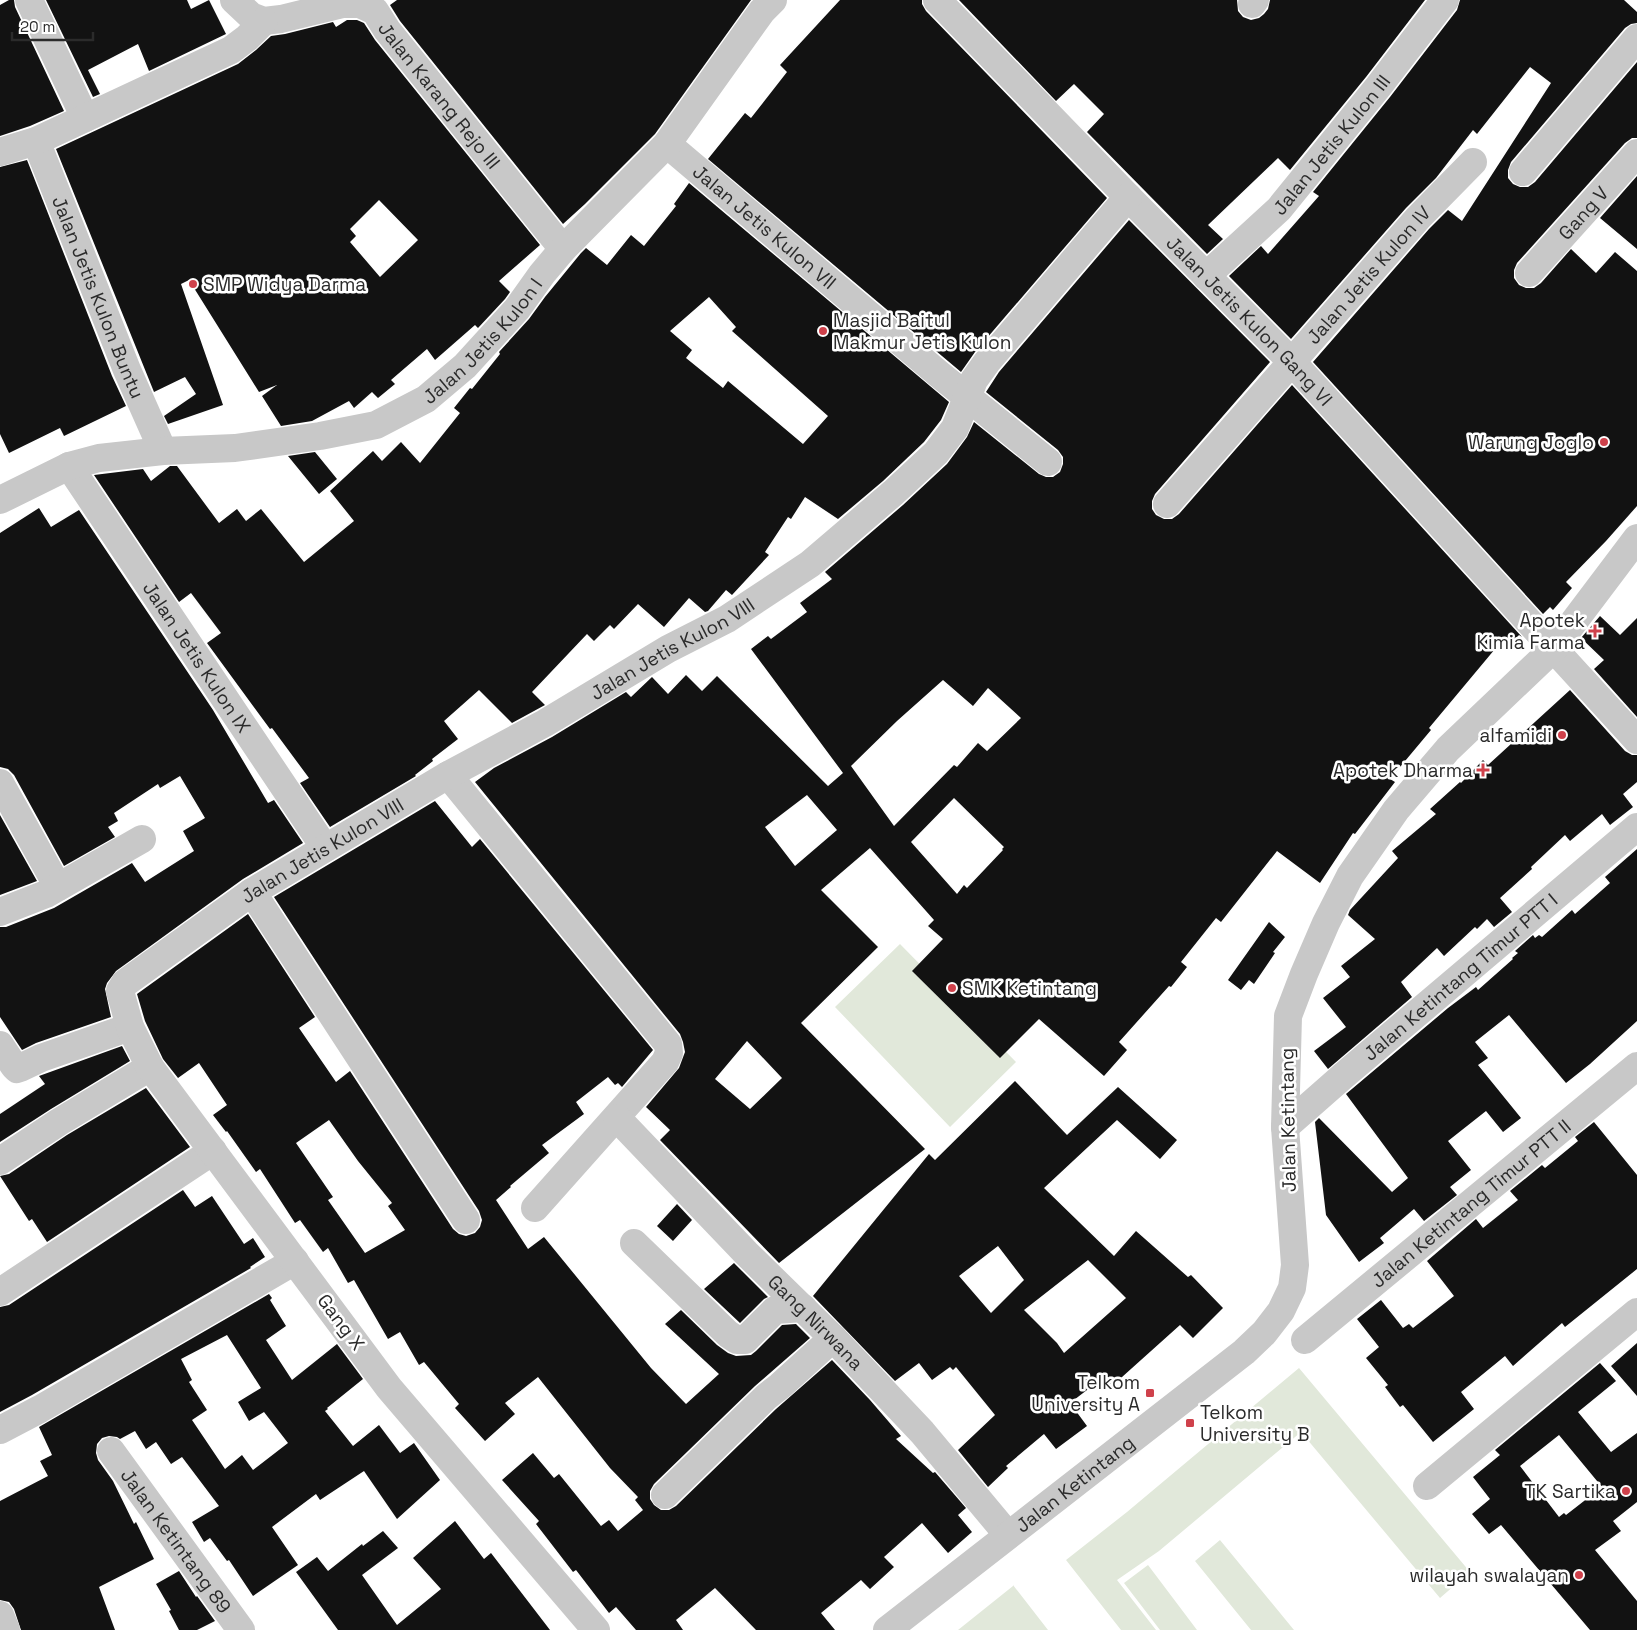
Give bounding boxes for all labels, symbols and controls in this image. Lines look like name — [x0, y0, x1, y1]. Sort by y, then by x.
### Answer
scale bar — [12, 10, 94, 42]
text: 20 m — [20, 17, 55, 36]
street label: Jalan Karang Rejo III — [373, 17, 506, 174]
street label: Jalan Jetis Kulon III — [1267, 69, 1396, 220]
street label: Jalan Jetis Kulon VII — [688, 159, 842, 295]
street label: Gang V — [1553, 181, 1614, 245]
street label: Jalan Jetis Kulon Buntu — [47, 192, 150, 402]
street label: Jalan Jetis Kulon IV — [1301, 200, 1436, 349]
street label: Jalan Jetis Kulon Gang VI — [1161, 230, 1338, 411]
place label: SMP Widya Darma — [203, 272, 366, 297]
street label: Jalan Jetis Kulon I — [417, 273, 548, 409]
marker: SMP Widya Darma — [187, 278, 199, 290]
place label: Masjid Baitul Makmur Jetis Kulon — [833, 308, 1011, 355]
marker: Masjid Baitul Makmur Jetis Kulon — [817, 325, 829, 337]
place label: Warung Joglo — [1468, 430, 1594, 455]
marker: Warung Joglo — [1598, 436, 1610, 448]
street label: Jalan Jetis Kulon IX — [137, 577, 257, 737]
street label: Jalan Jetis Kulon VIII — [585, 592, 759, 706]
place label: Apotek Kimia Farma — [1476, 608, 1585, 655]
marker: Apotek Kimia Farma — [1589, 625, 1601, 637]
place label: alfamidi — [1479, 723, 1552, 748]
marker: alfamidi — [1556, 729, 1568, 741]
place label: Apotek Dharma — [1333, 758, 1473, 783]
marker: Apotek Dharma — [1477, 764, 1489, 776]
street label: Jalan Jetis Kulon VIII — [236, 792, 408, 909]
street label: Jalan Ketintang Timur PTT I — [1358, 887, 1563, 1066]
place label: SMK Ketintang — [962, 976, 1097, 1001]
marker: SMK Ketintang — [946, 982, 958, 994]
street label: Jalan Ketintang — [1274, 1048, 1302, 1192]
street label: Jalan Ketintang Timur PTT II — [1366, 1113, 1576, 1293]
street label: Gang Nirwana — [763, 1269, 869, 1375]
street label: Gang X — [312, 1289, 370, 1355]
place label: Telkom University A — [1031, 1370, 1140, 1417]
marker: Telkom University A — [1144, 1387, 1156, 1399]
place label: Telkom University B — [1200, 1400, 1310, 1447]
marker: Telkom University B — [1184, 1417, 1196, 1429]
street label: Jalan Ketintang — [1010, 1430, 1139, 1538]
street label: Jalan Ketintang 89 — [115, 1464, 237, 1618]
place label: TK Sartika — [1524, 1479, 1616, 1504]
marker: TK Sartika — [1620, 1485, 1632, 1497]
place label: wilayah swalayan — [1409, 1563, 1569, 1588]
marker: wilayah swalayan — [1573, 1569, 1585, 1581]

